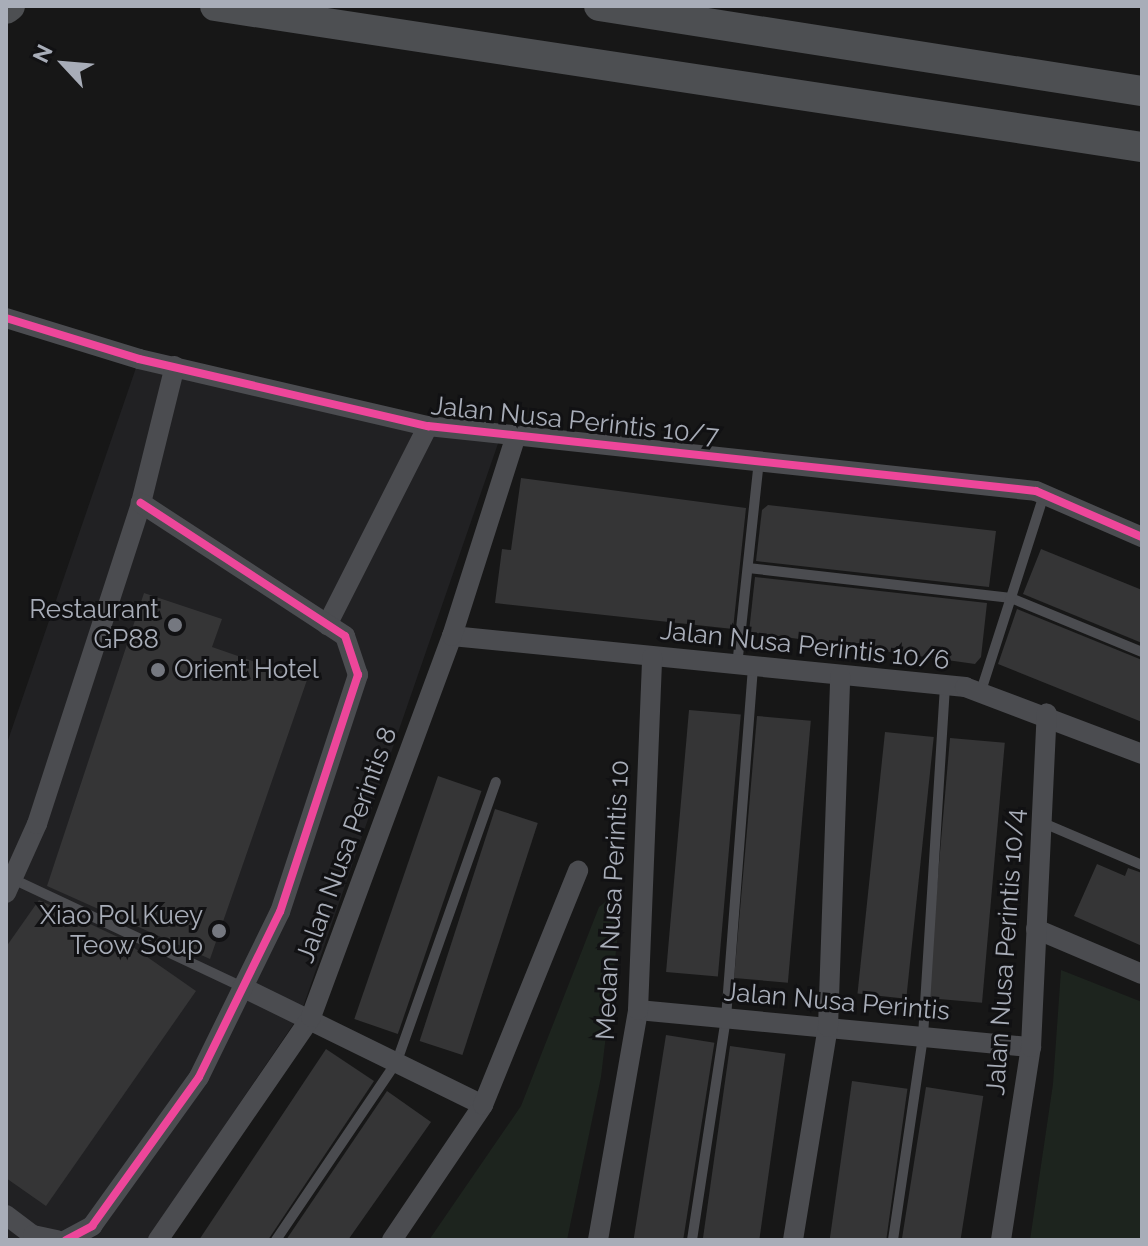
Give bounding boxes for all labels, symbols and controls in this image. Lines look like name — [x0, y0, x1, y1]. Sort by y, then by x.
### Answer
north arrow — [24, 24, 104, 104]
text: N — [27, 40, 58, 67]
street label: Jalan Nusa Perintis 10/7 — [429, 390, 721, 452]
place label: Restaurant GP88 — [29, 594, 159, 656]
street label: Jalan Nusa Perintis 10/6 — [659, 615, 951, 677]
marker: Restaurant GP88 — [166, 616, 184, 634]
place label: Orient Hotel — [174, 654, 319, 686]
marker: Orient Hotel — [149, 661, 167, 679]
street label: Jalan Nusa Perintis 8 — [290, 723, 404, 967]
street label: Medan Nusa Perintis 10 — [590, 759, 636, 1041]
street label: Jalan Nusa Perintis 10/4 — [980, 808, 1032, 1096]
place label: Xiao Pol Kuey Teow Soup — [39, 900, 203, 962]
marker: Xiao Pol Kuey Teow Soup — [210, 922, 228, 940]
street label: Jalan Nusa Perintis — [723, 977, 951, 1027]

